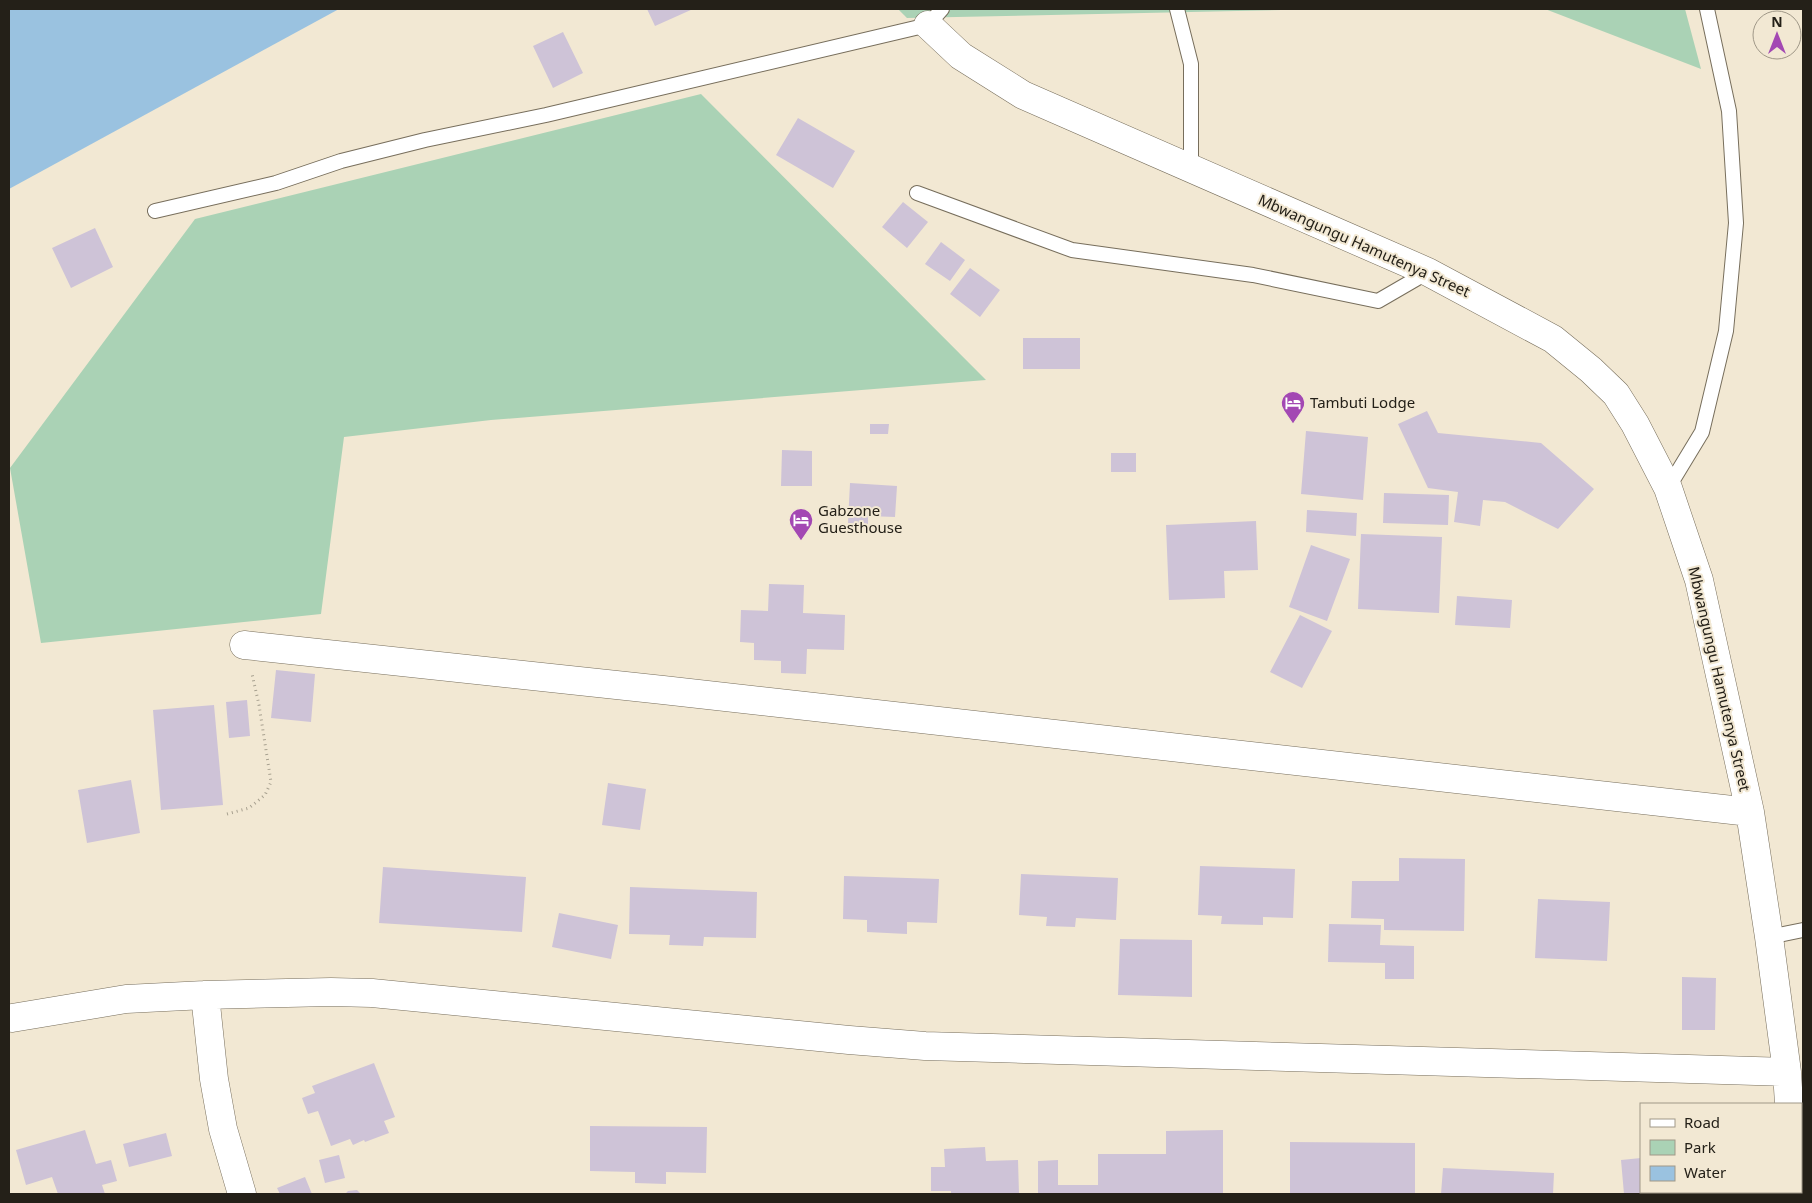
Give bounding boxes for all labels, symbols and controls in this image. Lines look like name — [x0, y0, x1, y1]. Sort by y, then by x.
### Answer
north arrow — [1752, 10, 1802, 60]
text: N — [1771, 12, 1783, 31]
street label: Mbwangungu Hamutenya Street — [1255, 189, 1474, 301]
hotel icon: Tambuti Lodge — [1280, 390, 1306, 424]
place label: Tambuti Lodge — [1310, 392, 1415, 412]
place label: Gabzone Guesthouse — [818, 500, 903, 537]
hotel icon: Gabzone Guesthouse — [788, 507, 814, 541]
street label: Mbwangungu Hamutenya Street — [1684, 564, 1756, 794]
legend — [1640, 1103, 1802, 1193]
text: Road — [1684, 1112, 1720, 1132]
text: Park — [1684, 1137, 1716, 1157]
text: Water — [1684, 1162, 1726, 1182]

